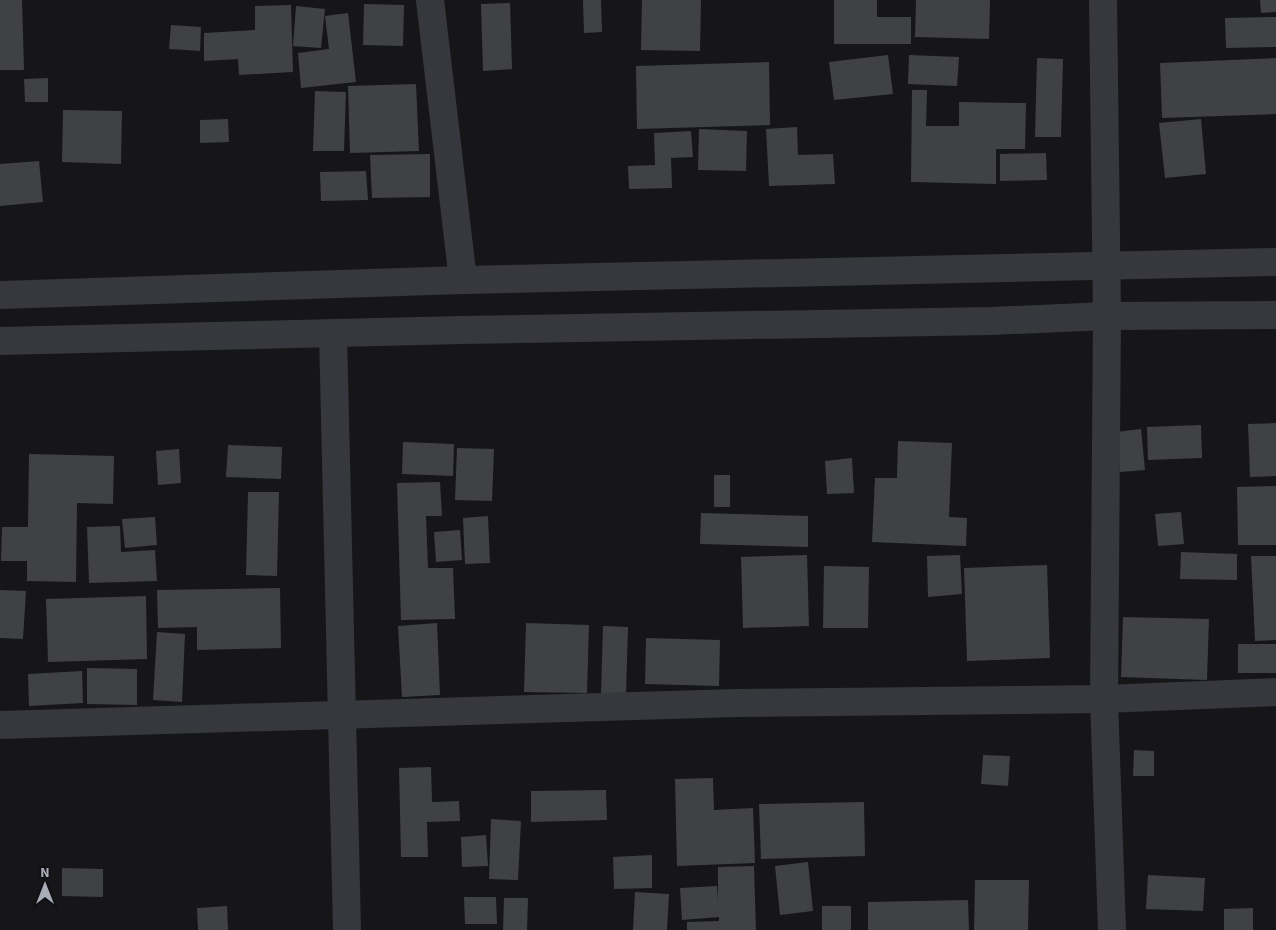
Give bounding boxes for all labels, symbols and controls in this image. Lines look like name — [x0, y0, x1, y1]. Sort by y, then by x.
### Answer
north arrow — [20, 860, 70, 910]
text: N — [40, 863, 50, 883]

